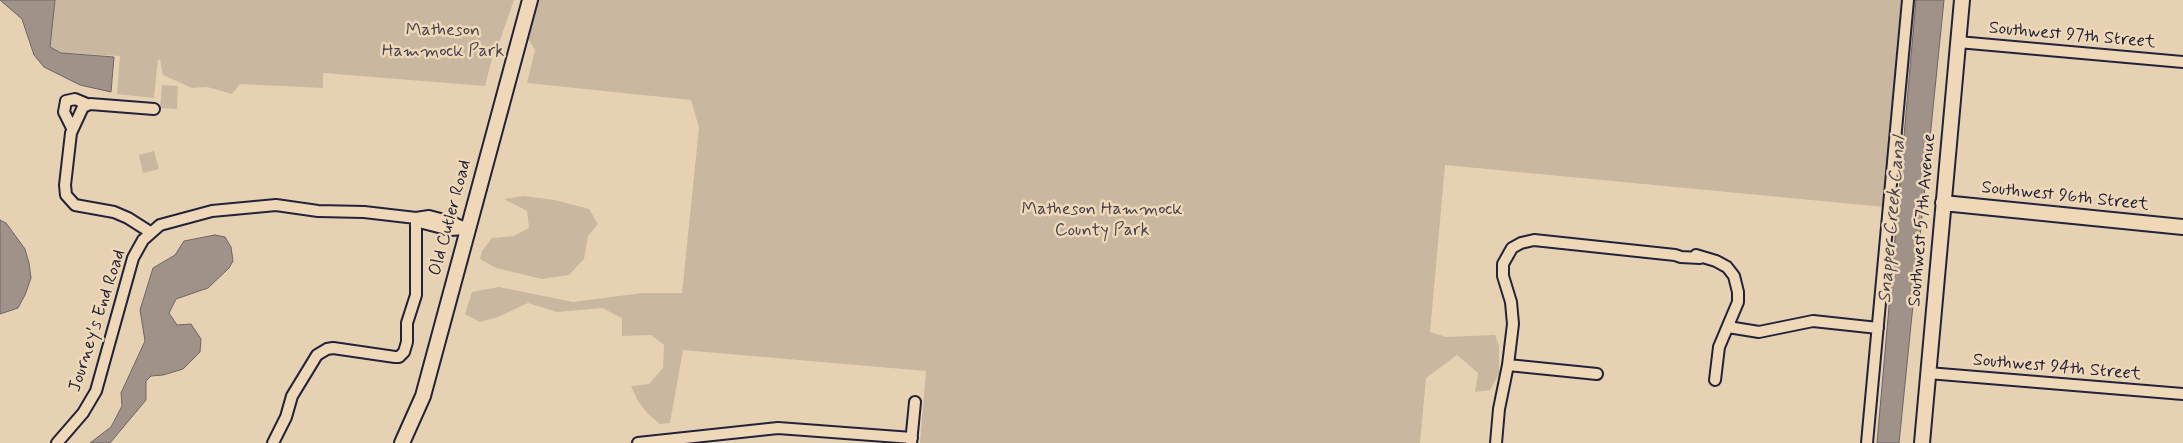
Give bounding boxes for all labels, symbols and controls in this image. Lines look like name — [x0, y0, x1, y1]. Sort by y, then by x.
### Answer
street label: Southwest 97th Street — [1988, 18, 2156, 54]
park label: Matheson Hammock Park — [382, 20, 504, 62]
street label: Southwest 57th Avenue — [1905, 132, 1941, 308]
water label: Snapper Creek Canal — [1874, 136, 1912, 304]
street label: Old Cutler Road — [425, 158, 477, 278]
street label: Southwest 96th Street — [1980, 177, 2150, 217]
park label: Matheson Hammock County Park — [1022, 199, 1182, 242]
street label: Journey's End Road — [65, 247, 131, 395]
street label: Southwest 94th Street — [1972, 350, 2142, 386]

